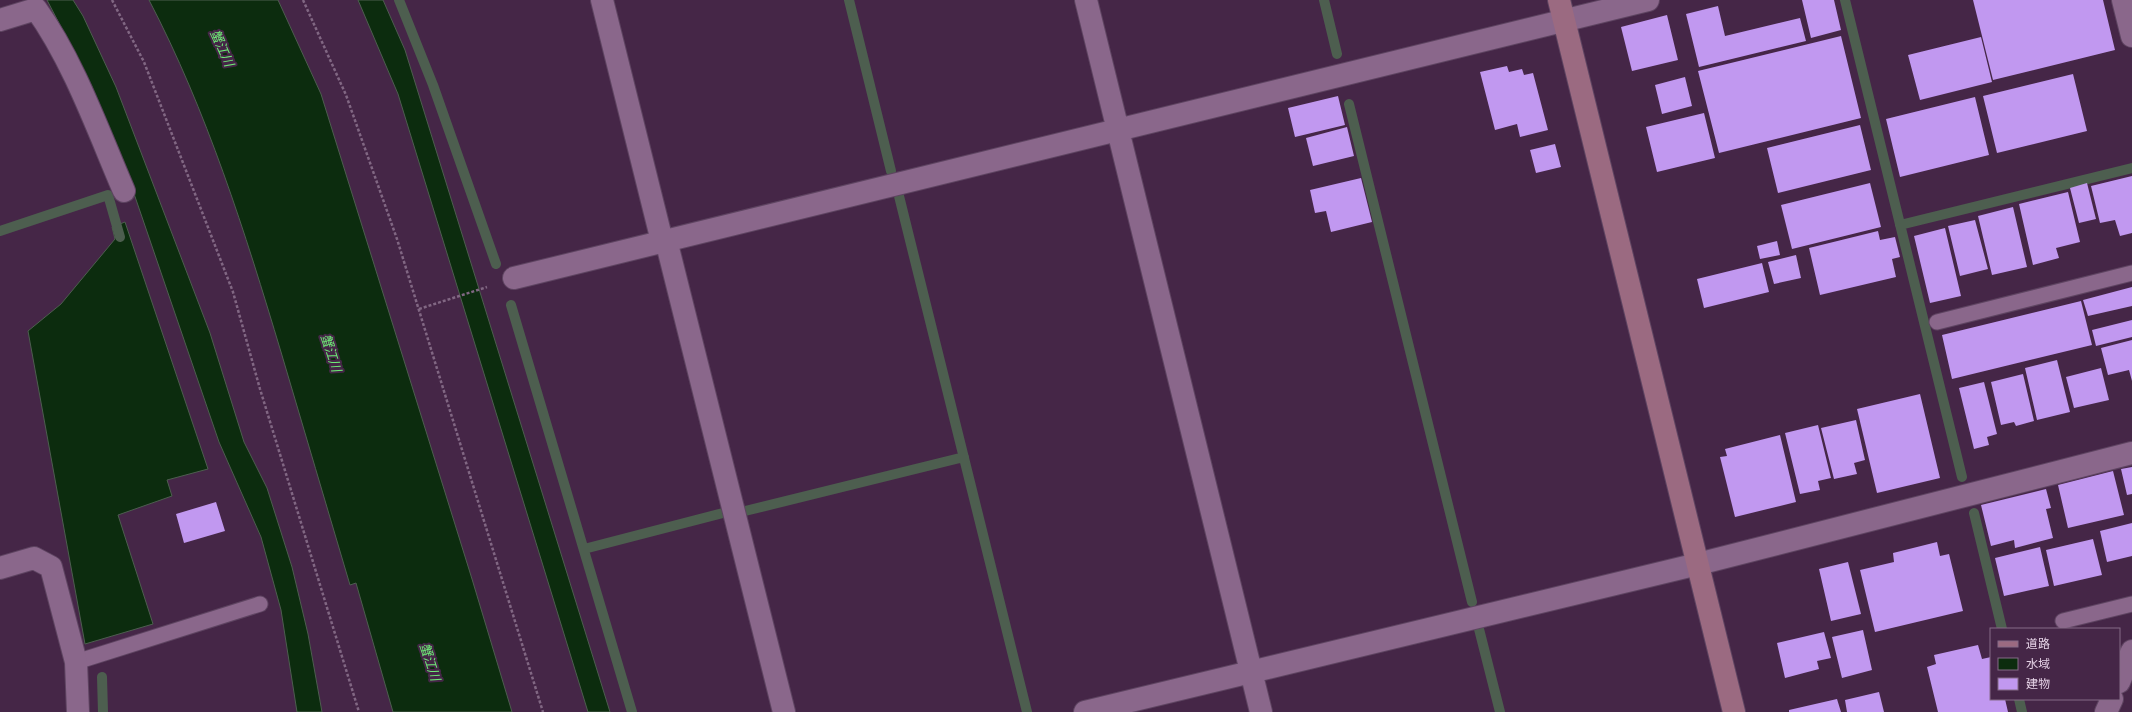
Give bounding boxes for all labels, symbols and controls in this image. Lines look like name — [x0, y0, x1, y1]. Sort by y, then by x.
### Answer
water label: 蟹江川 — [207, 27, 238, 71]
water label: 蟹江川 — [318, 332, 345, 376]
legend — [1990, 628, 2120, 700]
text: 道路 — [2026, 637, 2050, 651]
water label: 蟹江川 — [417, 641, 444, 685]
text: 水域 — [2026, 657, 2050, 671]
text: 建物 — [2026, 677, 2050, 691]

